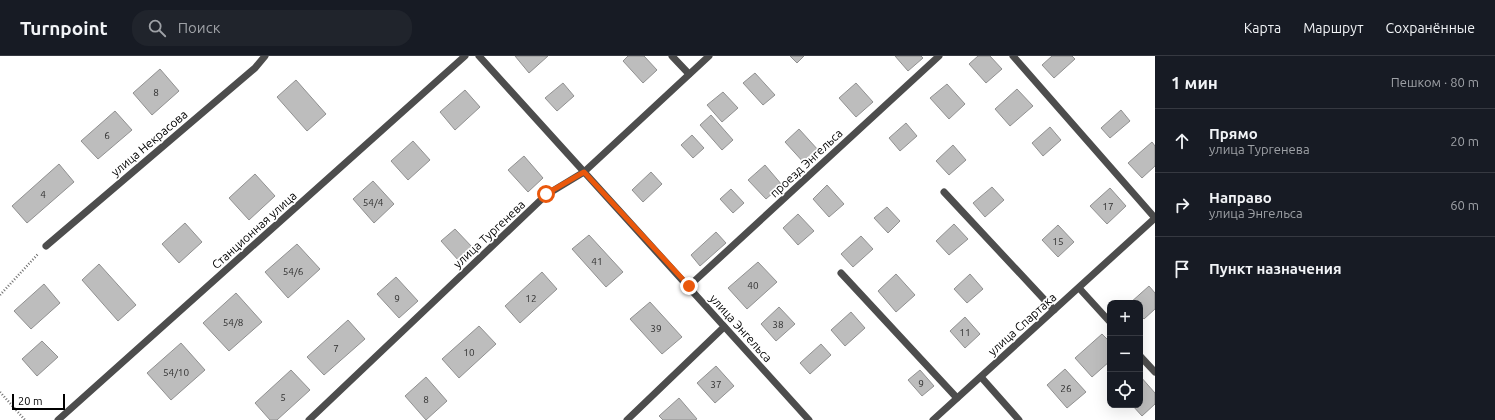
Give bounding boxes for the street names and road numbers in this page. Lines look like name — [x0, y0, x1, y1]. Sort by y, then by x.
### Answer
street label: улица Некрасова — [108, 107, 190, 179]
street label: проезд Энгельса — [767, 126, 845, 200]
street label: Станционная улица — [209, 189, 299, 271]
street label: улица Тургенева — [451, 198, 527, 270]
street label: улица Спартака — [985, 290, 1059, 358]
street label: улица Энгельса — [707, 292, 775, 364]

